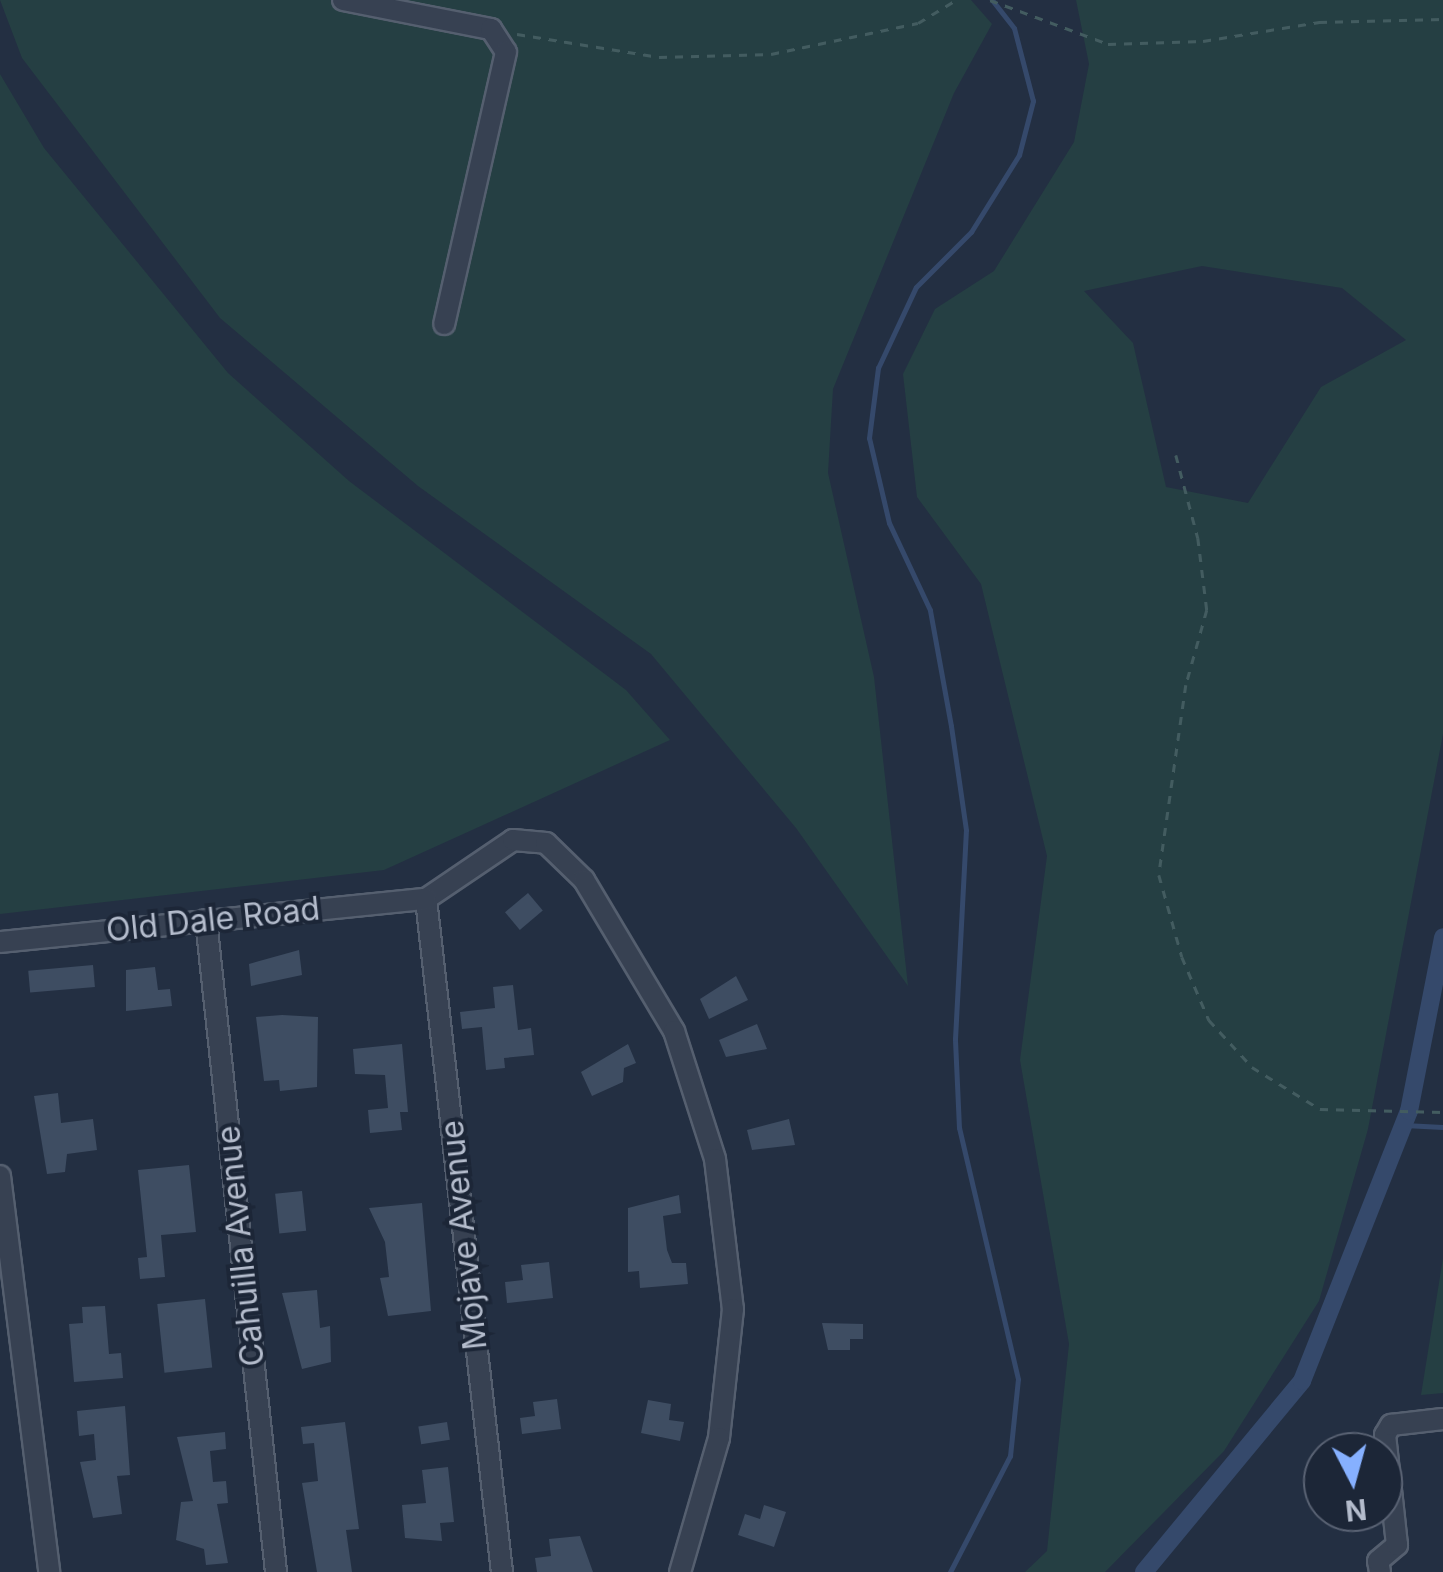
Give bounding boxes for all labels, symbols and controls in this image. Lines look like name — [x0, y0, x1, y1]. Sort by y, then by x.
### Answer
street label: Old Dale Road — [104, 890, 322, 950]
street label: Mojave Avenue — [433, 1118, 495, 1352]
street label: Cahuilla Avenue — [209, 1124, 273, 1368]
north arrow — [1303, 1432, 1403, 1532]
text: N — [1344, 1492, 1368, 1528]

